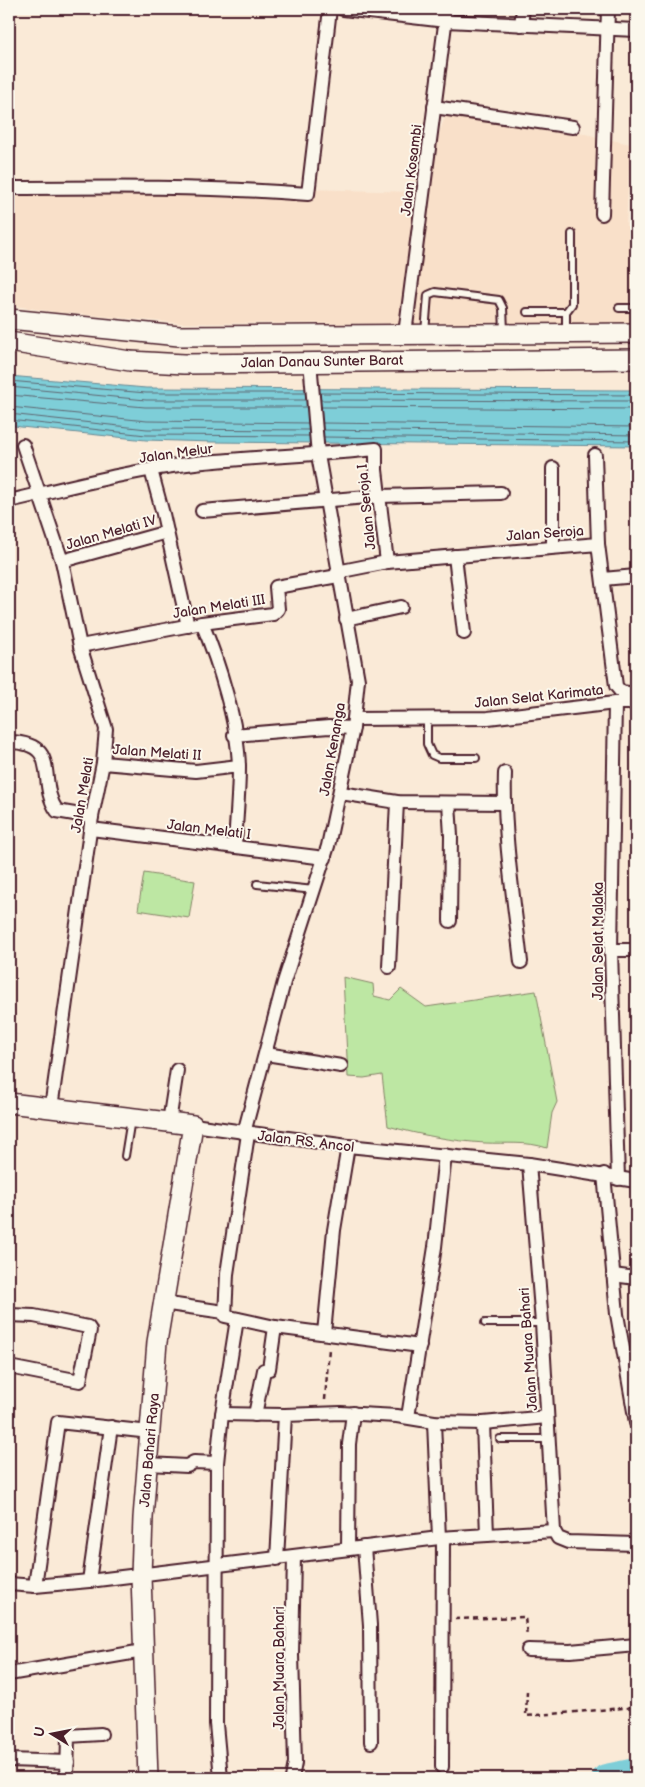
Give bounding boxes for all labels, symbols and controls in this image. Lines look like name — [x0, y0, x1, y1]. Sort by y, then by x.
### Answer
street label: Jalan Kosambi — [397, 123, 426, 217]
street label: Jalan Danau Sunter Barat — [241, 352, 404, 371]
street label: Jalan Melur — [138, 440, 215, 467]
street label: Jalan Seroja I — [354, 463, 379, 551]
street label: Jalan Melati IV — [64, 511, 159, 554]
street label: Jalan Seroja — [506, 522, 584, 545]
street label: Jalan Melati III — [172, 591, 266, 622]
street label: Jalan Selat Karimata — [474, 681, 604, 712]
street label: Jalan Kenanga — [316, 701, 349, 797]
street label: Jalan Melati II — [112, 741, 202, 764]
street label: Jalan Melati — [67, 756, 98, 834]
street label: Jalan Melati I — [166, 816, 252, 843]
street label: Jalan Selat Malaka — [590, 882, 607, 1000]
street label: Jalan RS. Ancol — [257, 1127, 355, 1156]
street label: Jalan Muara Bahari — [516, 1287, 541, 1411]
street label: Jalan Bahari Raya — [136, 1392, 163, 1508]
street label: Jalan Muara Bahari — [271, 1606, 288, 1730]
north arrow — [28, 1710, 78, 1760]
text: U — [30, 1725, 49, 1738]

